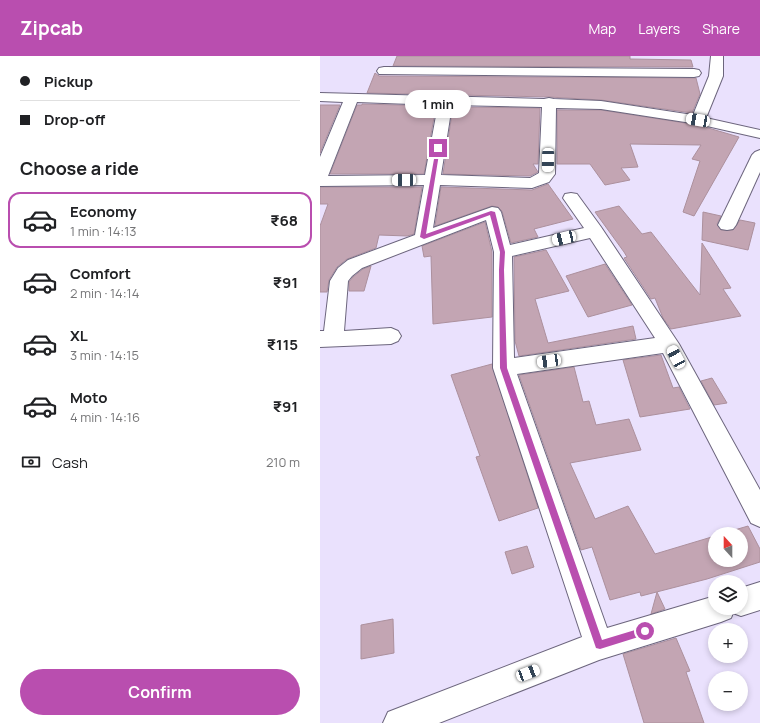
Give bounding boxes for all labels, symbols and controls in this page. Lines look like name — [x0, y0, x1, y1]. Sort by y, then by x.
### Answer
text: Zipcab — [20, 15, 83, 41]
text: Map — [588, 19, 616, 38]
text: Layers — [638, 19, 680, 38]
text: Share — [702, 19, 740, 38]
text: Pickup — [44, 71, 93, 92]
callout: 1 min — [405, 90, 471, 118]
text: 1 min — [422, 95, 454, 113]
text: Drop-off — [44, 109, 105, 130]
car — [685, 112, 711, 128]
route end — [429, 139, 447, 157]
car — [542, 148, 554, 172]
text: Choose a ride — [20, 156, 139, 180]
car — [392, 174, 416, 186]
text: Economy — [70, 201, 137, 222]
icon: car — [22, 202, 58, 238]
text: ₹68 — [270, 210, 298, 231]
text: 1 min · 14:13 — [70, 222, 136, 240]
car — [551, 229, 577, 247]
text: Comfort — [70, 263, 131, 284]
icon: car — [22, 264, 58, 300]
text: ₹91 — [273, 272, 298, 293]
text: 2 min · 14:14 — [70, 284, 139, 302]
text: XL — [70, 325, 88, 346]
icon: car — [22, 326, 58, 362]
text: ₹115 — [267, 334, 298, 355]
car — [665, 344, 687, 370]
text: 3 min · 14:15 — [70, 346, 139, 364]
car — [536, 353, 562, 369]
text: Moto — [70, 387, 107, 408]
icon: car — [22, 388, 58, 424]
text: ₹91 — [273, 396, 298, 417]
text: 4 min · 14:16 — [70, 408, 140, 426]
icon: cash — [20, 451, 42, 473]
text: Cash — [52, 452, 88, 473]
text: 210 m — [266, 453, 300, 471]
north arrow — [708, 527, 748, 567]
map controls — [708, 527, 748, 711]
button: layers — [708, 575, 748, 615]
route start — [636, 622, 654, 640]
button: + — [708, 623, 748, 663]
car — [515, 663, 541, 683]
button: Confirm — [20, 669, 300, 715]
button: − — [708, 671, 748, 711]

